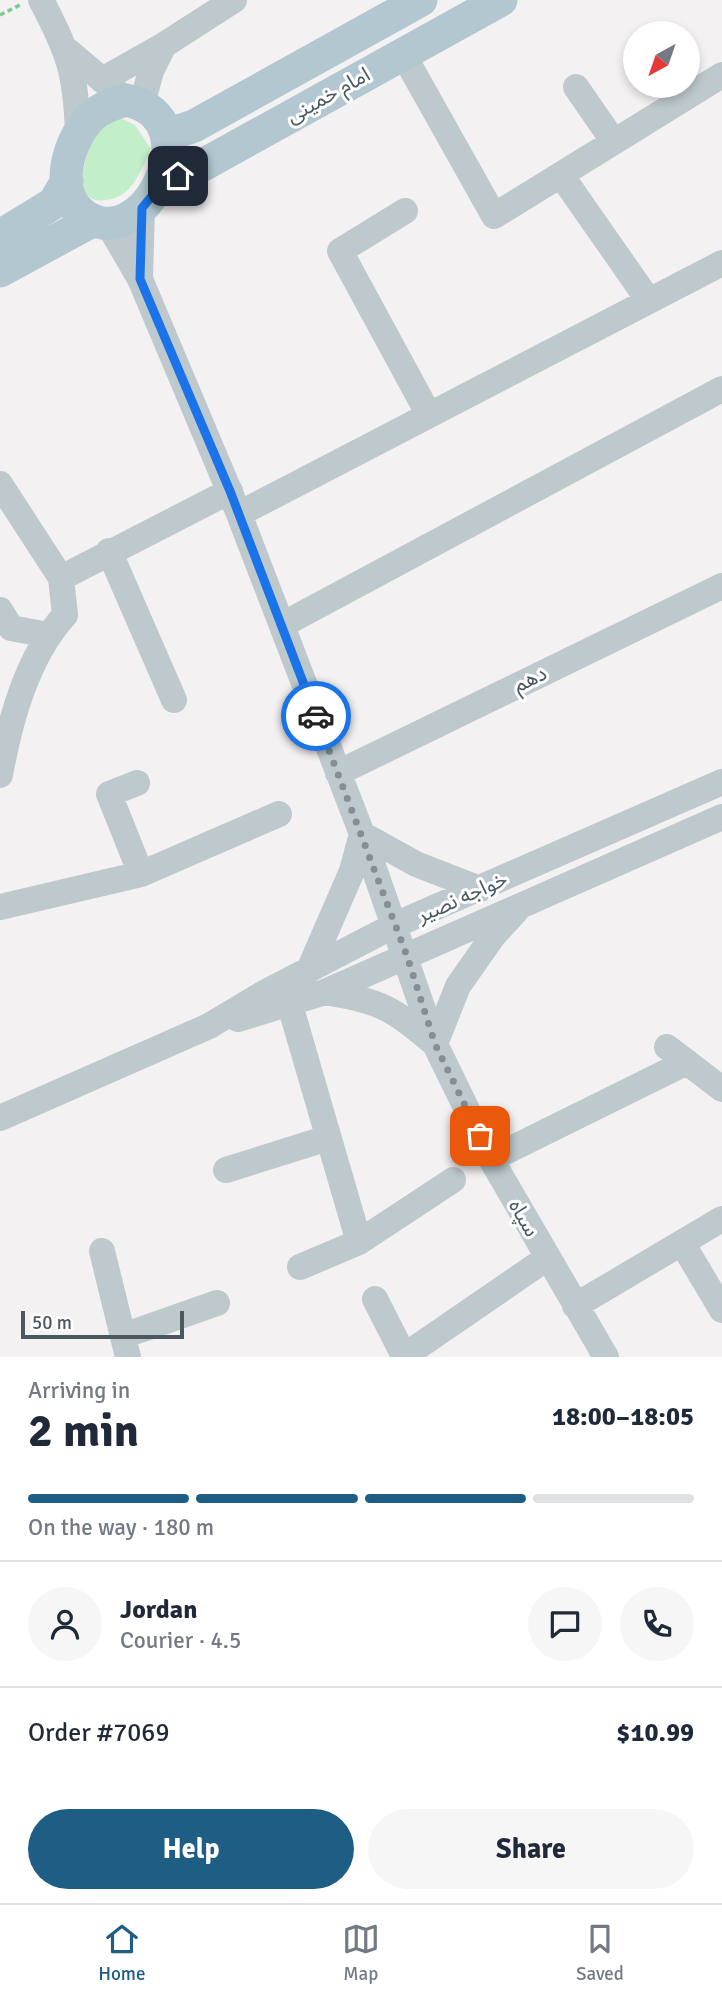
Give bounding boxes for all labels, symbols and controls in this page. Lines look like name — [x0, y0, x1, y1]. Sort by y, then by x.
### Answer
north arrow — [623, 21, 700, 98]
map controls — [623, 21, 700, 98]
street label: امام خمینی — [281, 61, 376, 131]
pin — [148, 146, 208, 206]
icon: home — [159, 157, 197, 195]
street label: دهم — [509, 660, 552, 700]
courier — [281, 681, 351, 751]
icon: car — [297, 697, 335, 735]
street label: خواجه نصیر — [412, 866, 511, 929]
pin — [450, 1106, 510, 1166]
icon: bag — [461, 1117, 499, 1155]
street label: سپاه — [503, 1195, 545, 1241]
scale bar — [21, 1308, 184, 1340]
text: 50 m — [32, 1311, 72, 1335]
text: Arriving in — [28, 1376, 130, 1405]
text: 18:00–18:05 — [552, 1401, 694, 1433]
text: 2 min — [28, 1403, 139, 1459]
text: On the way · 180 m — [28, 1513, 214, 1542]
button: person — [28, 1587, 102, 1661]
button: chat — [528, 1587, 602, 1661]
button: phone — [620, 1587, 694, 1661]
text: Jordan — [120, 1594, 197, 1626]
text: Courier · 4.5 — [120, 1626, 241, 1655]
text: Order #7069 — [28, 1717, 169, 1749]
text: $10.99 — [616, 1717, 694, 1749]
button: Help — [28, 1809, 354, 1889]
button: Share — [368, 1809, 694, 1889]
tab: Home — [98, 1920, 145, 1986]
tab: Map — [342, 1920, 380, 1986]
tab: Saved — [576, 1920, 624, 1986]

